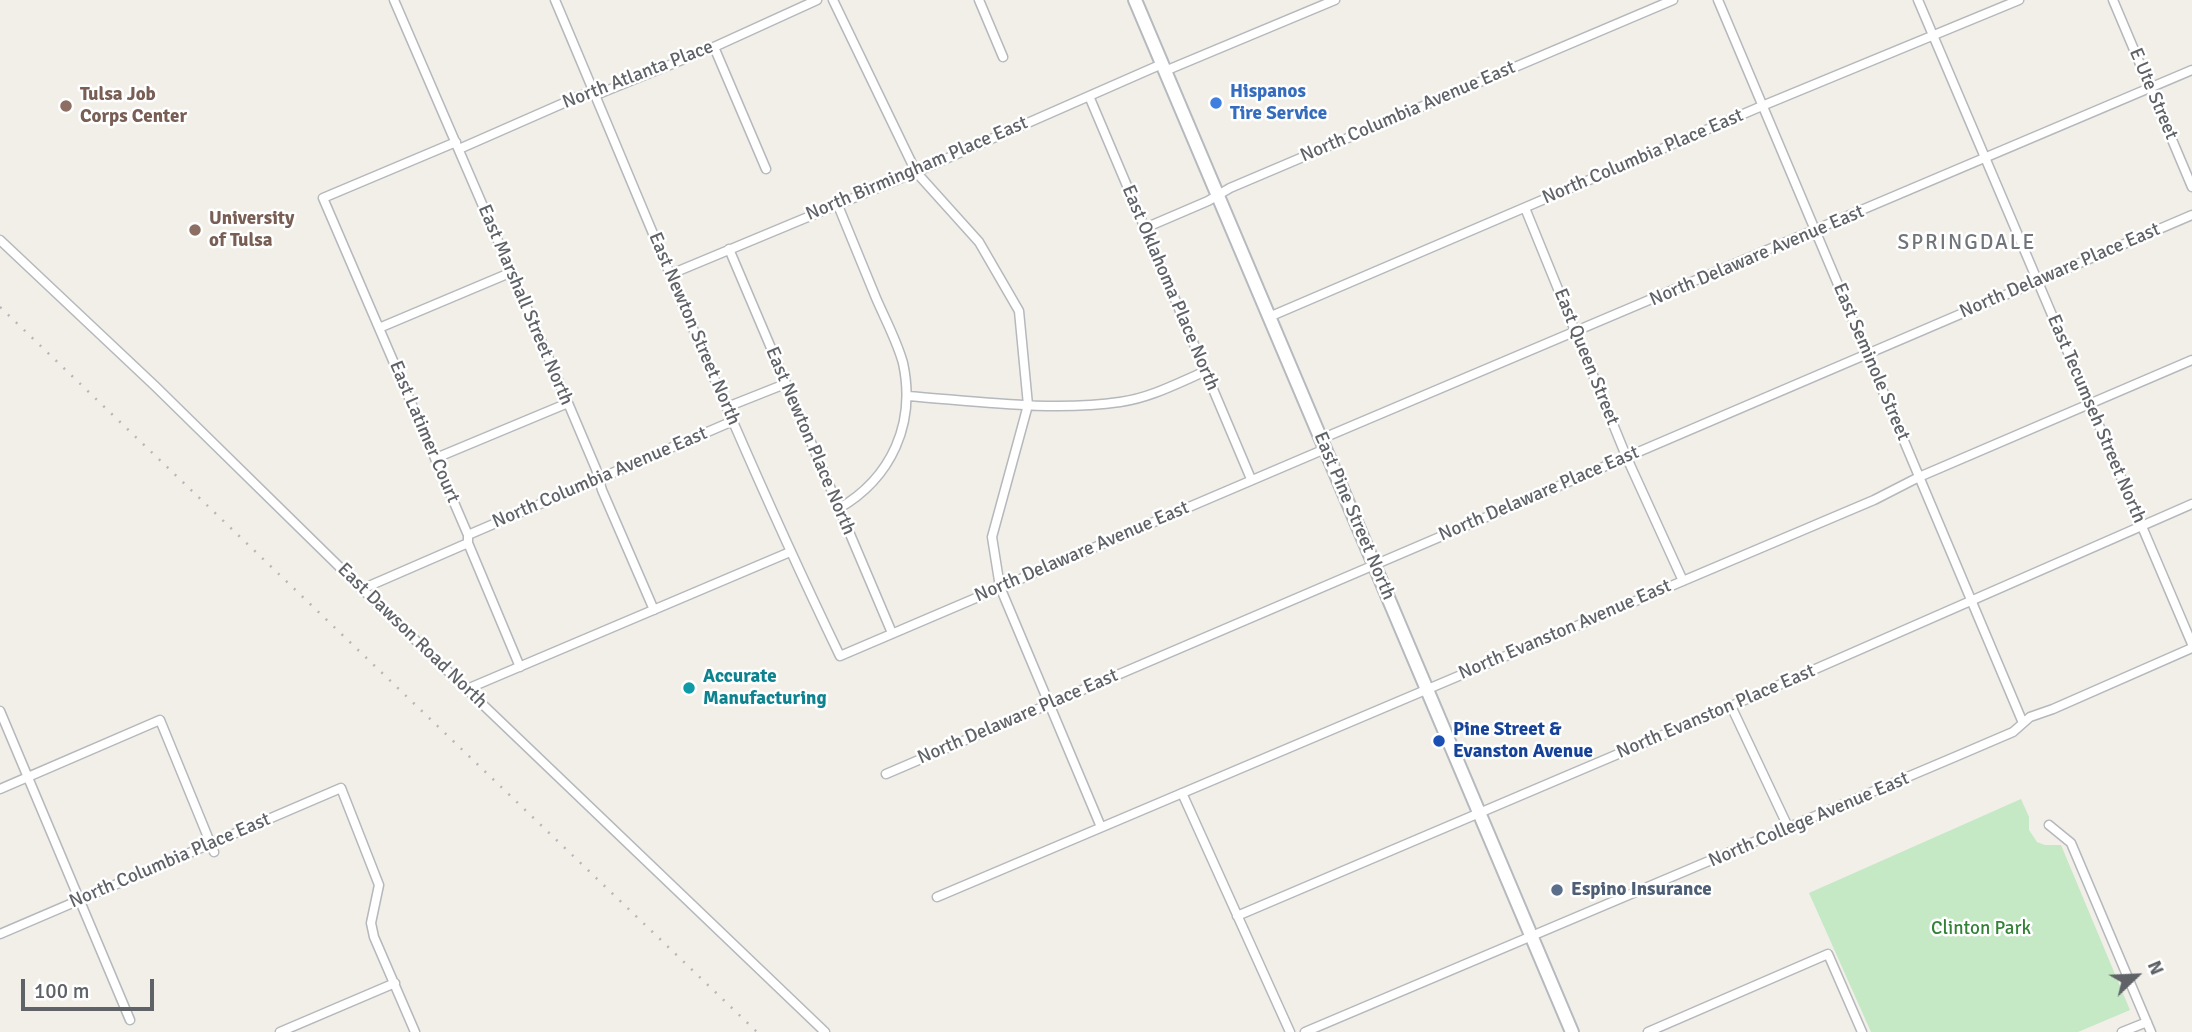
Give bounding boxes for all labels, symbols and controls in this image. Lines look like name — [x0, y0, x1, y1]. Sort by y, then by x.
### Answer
street label: North Atlanta Place — [559, 36, 717, 114]
street label: E Ute Street — [2123, 45, 2183, 143]
street label: North Columbia Avenue East — [1297, 56, 1519, 168]
place label: Hispanos Tire Service — [1230, 81, 1327, 125]
place label: Tulsa Job Corps Center — [80, 84, 187, 128]
marker: Hispanos Tire Service — [1208, 95, 1224, 111]
marker: Tulsa Job Corps Center — [58, 98, 74, 114]
street label: North Columbia Place East — [1539, 104, 1747, 210]
street label: North Birmingham Place East — [803, 112, 1031, 226]
street label: East Oklahoma Place North — [1116, 182, 1224, 394]
street label: North Delaware Avenue East — [1646, 200, 1868, 312]
street label: East Marshall Street North — [472, 201, 578, 409]
place label: University of Tulsa — [209, 208, 294, 252]
street label: North Delaware Place East — [1956, 218, 2164, 324]
marker: University of Tulsa — [187, 222, 203, 238]
street label: East Newton Street North — [643, 229, 745, 429]
district label: SPRINGDALE — [1899, 230, 2035, 256]
street label: East Seminole Street — [1828, 280, 1914, 444]
street label: East Queen Street — [1548, 285, 1624, 429]
street label: East Tecumseh Street North — [2042, 311, 2150, 527]
street label: East Newton Place North — [760, 344, 860, 538]
street label: East Latimer Court — [384, 358, 464, 506]
street label: North Columbia Avenue East — [489, 422, 711, 534]
street label: East Pine Street North — [1308, 429, 1400, 603]
street label: North Delaware Place East — [1435, 441, 1643, 547]
street label: North Delaware Avenue East — [971, 496, 1193, 608]
street label: East Dawson Road North — [332, 559, 492, 713]
street label: North Evanston Avenue East — [1455, 575, 1675, 685]
street label: North Evanston Place East — [1613, 660, 1819, 764]
street label: North Delaware Place East — [914, 664, 1122, 770]
place label: Accurate Manufacturing — [703, 666, 827, 710]
marker: Accurate Manufacturing — [681, 680, 697, 696]
place label: Pine Street & Evanston Avenue — [1453, 719, 1593, 763]
marker: Pine Street & Evanston Avenue — [1431, 733, 1447, 749]
street label: North College Avenue East — [1705, 767, 1913, 873]
street label: North Columbia Place East — [66, 808, 274, 914]
place label: Espino Insurance — [1571, 879, 1712, 901]
marker: Espino Insurance — [1549, 882, 1565, 898]
park label: Clinton Park — [1931, 918, 2031, 940]
north arrow — [2101, 941, 2171, 1011]
text: N — [2142, 957, 2169, 979]
scale bar — [24, 965, 158, 1009]
text: 100 m — [34, 978, 89, 1004]

